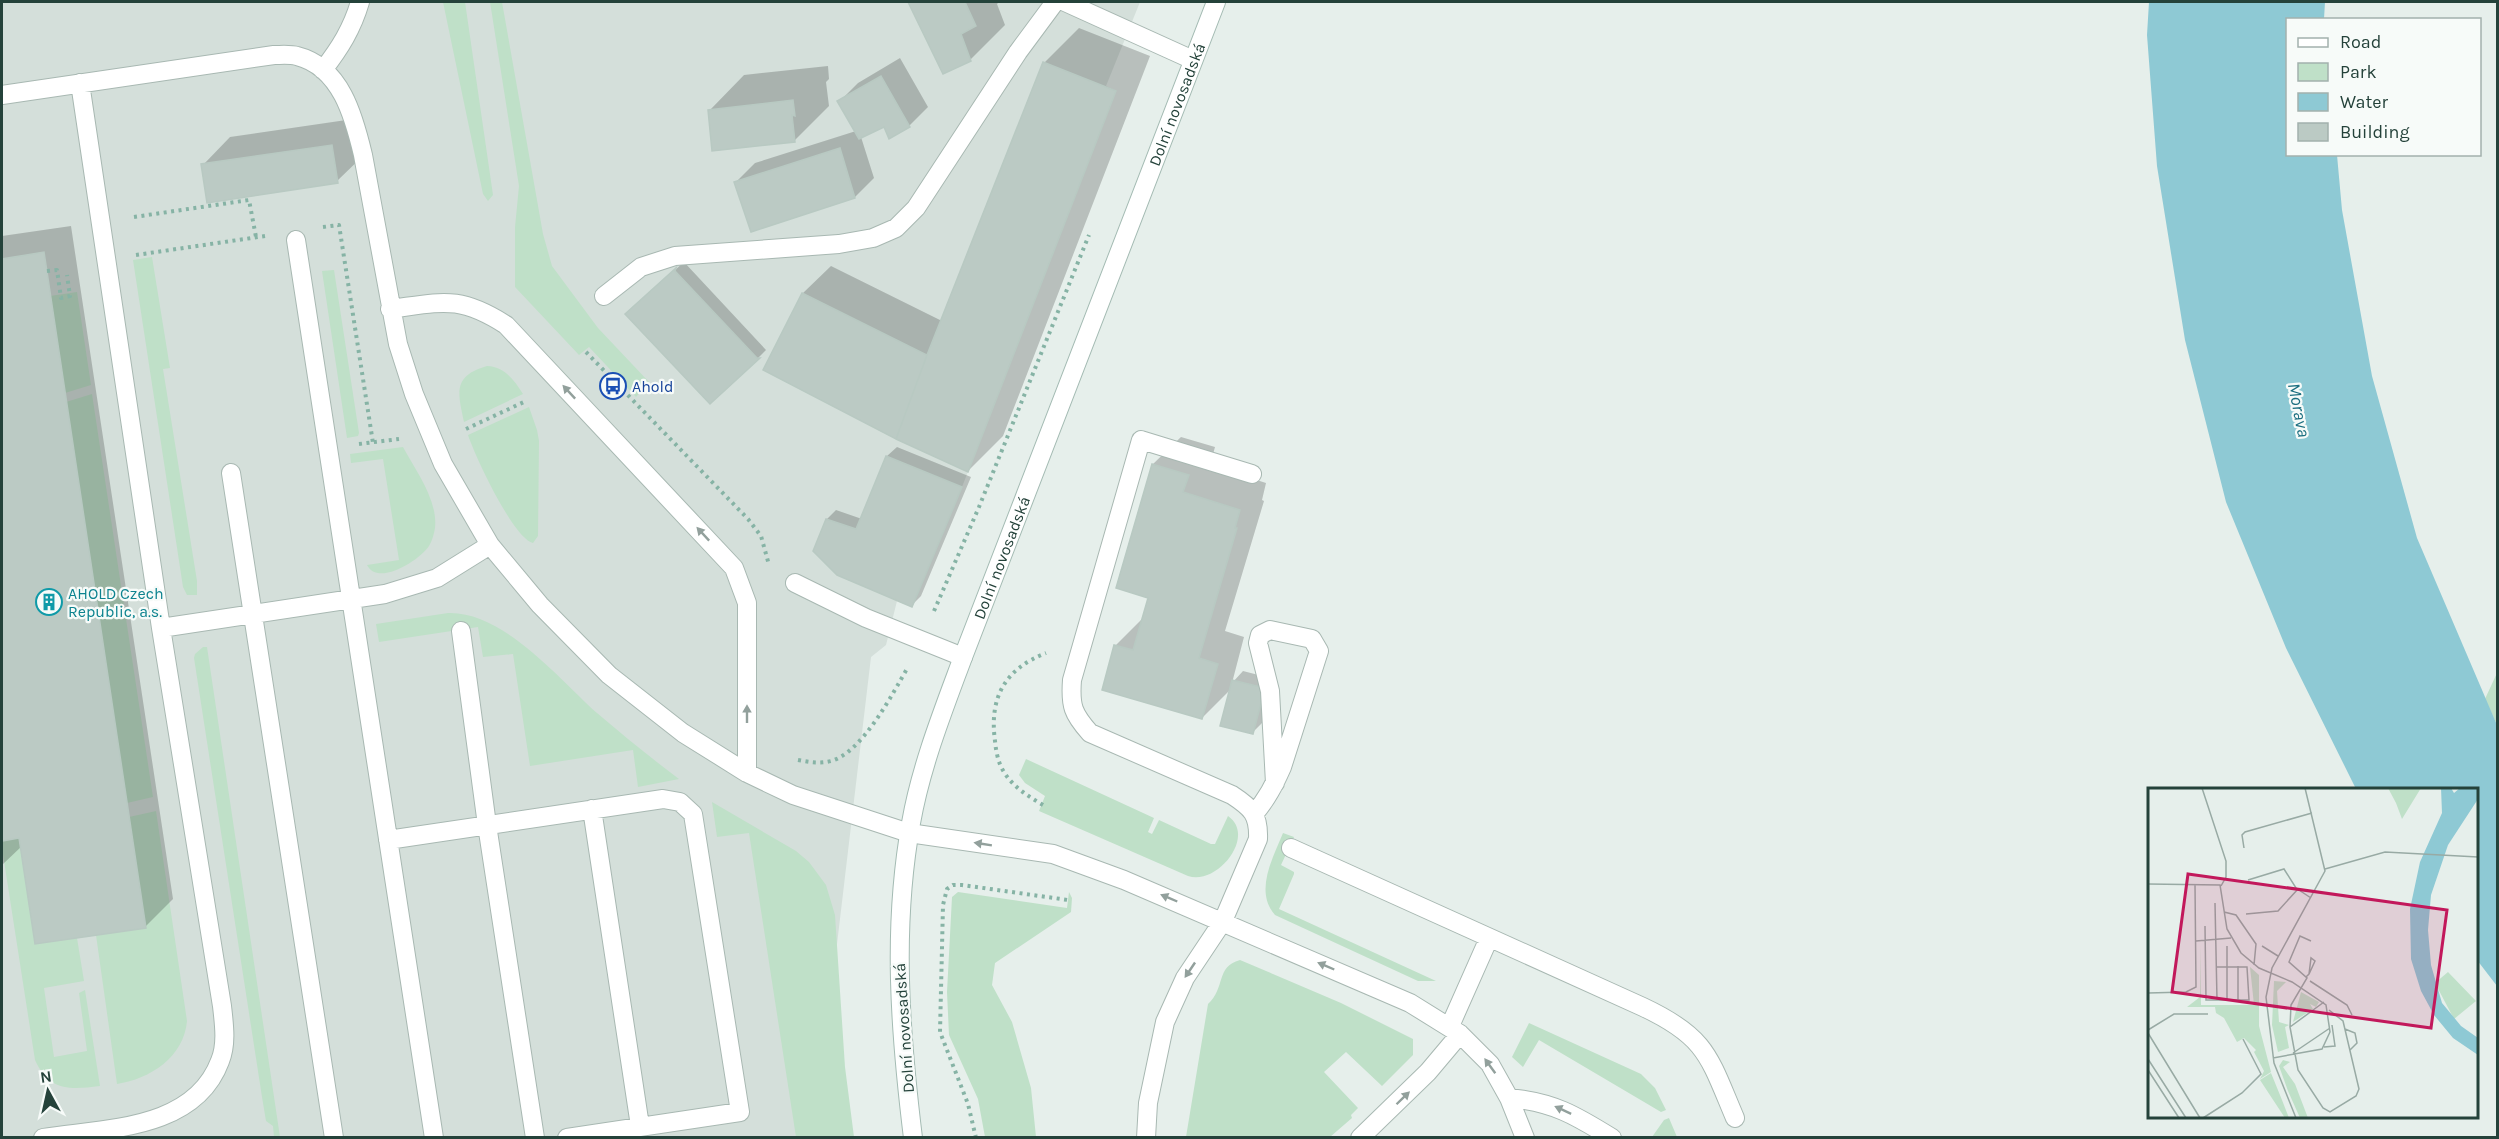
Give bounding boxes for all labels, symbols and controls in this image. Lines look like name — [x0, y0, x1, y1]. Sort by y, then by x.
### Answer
legend — [2286, 18, 2481, 156]
text: Road — [2340, 31, 2381, 53]
street label: Dolní novosadská — [1144, 40, 1209, 168]
text: Park — [2340, 61, 2377, 83]
text: Water — [2340, 91, 2388, 113]
text: Building — [2340, 121, 2410, 143]
bus stop icon: Ahold — [598, 371, 628, 401]
place label: Ahold — [632, 377, 674, 396]
water label: Morava — [2283, 381, 2315, 439]
one-way arrow — [562, 384, 576, 399]
street label: Dolní novosadská — [969, 493, 1034, 622]
one-way arrow — [696, 526, 710, 541]
place label: AHOLD Czech Republic, a.s. — [68, 584, 164, 621]
building icon: AHOLD Czech Republic, a.s. — [34, 587, 64, 617]
one-way arrow — [742, 705, 752, 724]
inset map — [2148, 788, 2478, 1118]
one-way arrow — [973, 839, 992, 848]
one-way arrow — [1160, 893, 1178, 903]
one-way arrow — [1317, 961, 1335, 971]
street label: Dolní novosadská — [890, 962, 918, 1094]
one-way arrow — [1185, 962, 1196, 978]
one-way arrow — [1485, 1059, 1497, 1074]
north arrow — [18, 1061, 78, 1121]
text: N — [39, 1066, 53, 1087]
one-way arrow — [1395, 1091, 1410, 1105]
one-way arrow — [1554, 1106, 1572, 1116]

